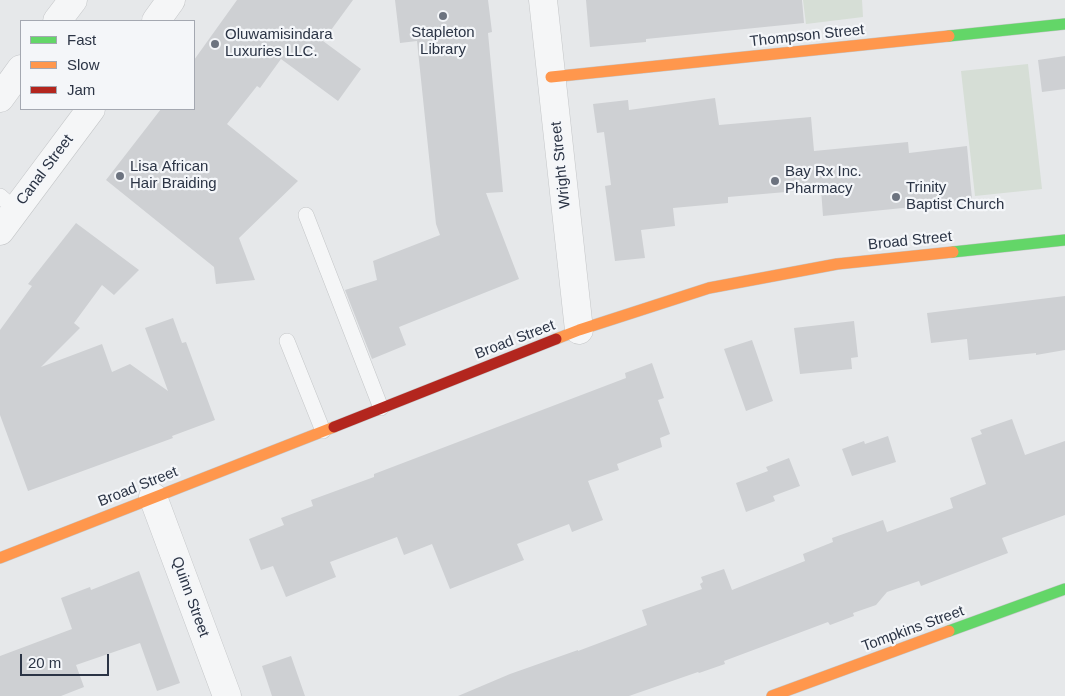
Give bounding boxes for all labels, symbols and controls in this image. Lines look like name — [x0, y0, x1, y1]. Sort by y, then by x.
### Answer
marker: Stapleton Library — [437, 10, 449, 22]
legend — [20, 20, 195, 110]
street label: Thompson Street — [749, 21, 865, 51]
place label: Stapleton Library — [411, 24, 475, 59]
place label: Oluwamisindara Luxuries LLC. — [225, 26, 333, 61]
text: Fast — [67, 31, 96, 48]
marker: Oluwamisindara Luxuries LLC. — [209, 38, 221, 50]
text: Slow — [67, 56, 100, 73]
text: Jam — [67, 81, 95, 98]
street label: Wright Street — [547, 121, 575, 209]
street label: Canal Street — [13, 131, 77, 209]
place label: Lisa African Hair Braiding — [130, 158, 217, 193]
place label: Bay Rx Inc. Pharmacy — [785, 163, 862, 198]
marker: Lisa African Hair Braiding — [114, 170, 126, 182]
marker: Bay Rx Inc. Pharmacy — [769, 175, 781, 187]
place label: Trinity Baptist Church — [906, 179, 1004, 214]
marker: Trinity Baptist Church — [890, 191, 902, 203]
street label: Broad Street — [867, 228, 953, 254]
street label: Broad Street — [472, 317, 558, 363]
street label: Broad Street — [96, 463, 180, 511]
street label: Quinn Street — [167, 554, 213, 640]
street label: Tompkins Street — [859, 602, 967, 656]
scale bar — [22, 644, 111, 676]
text: 20 m — [28, 654, 61, 671]

